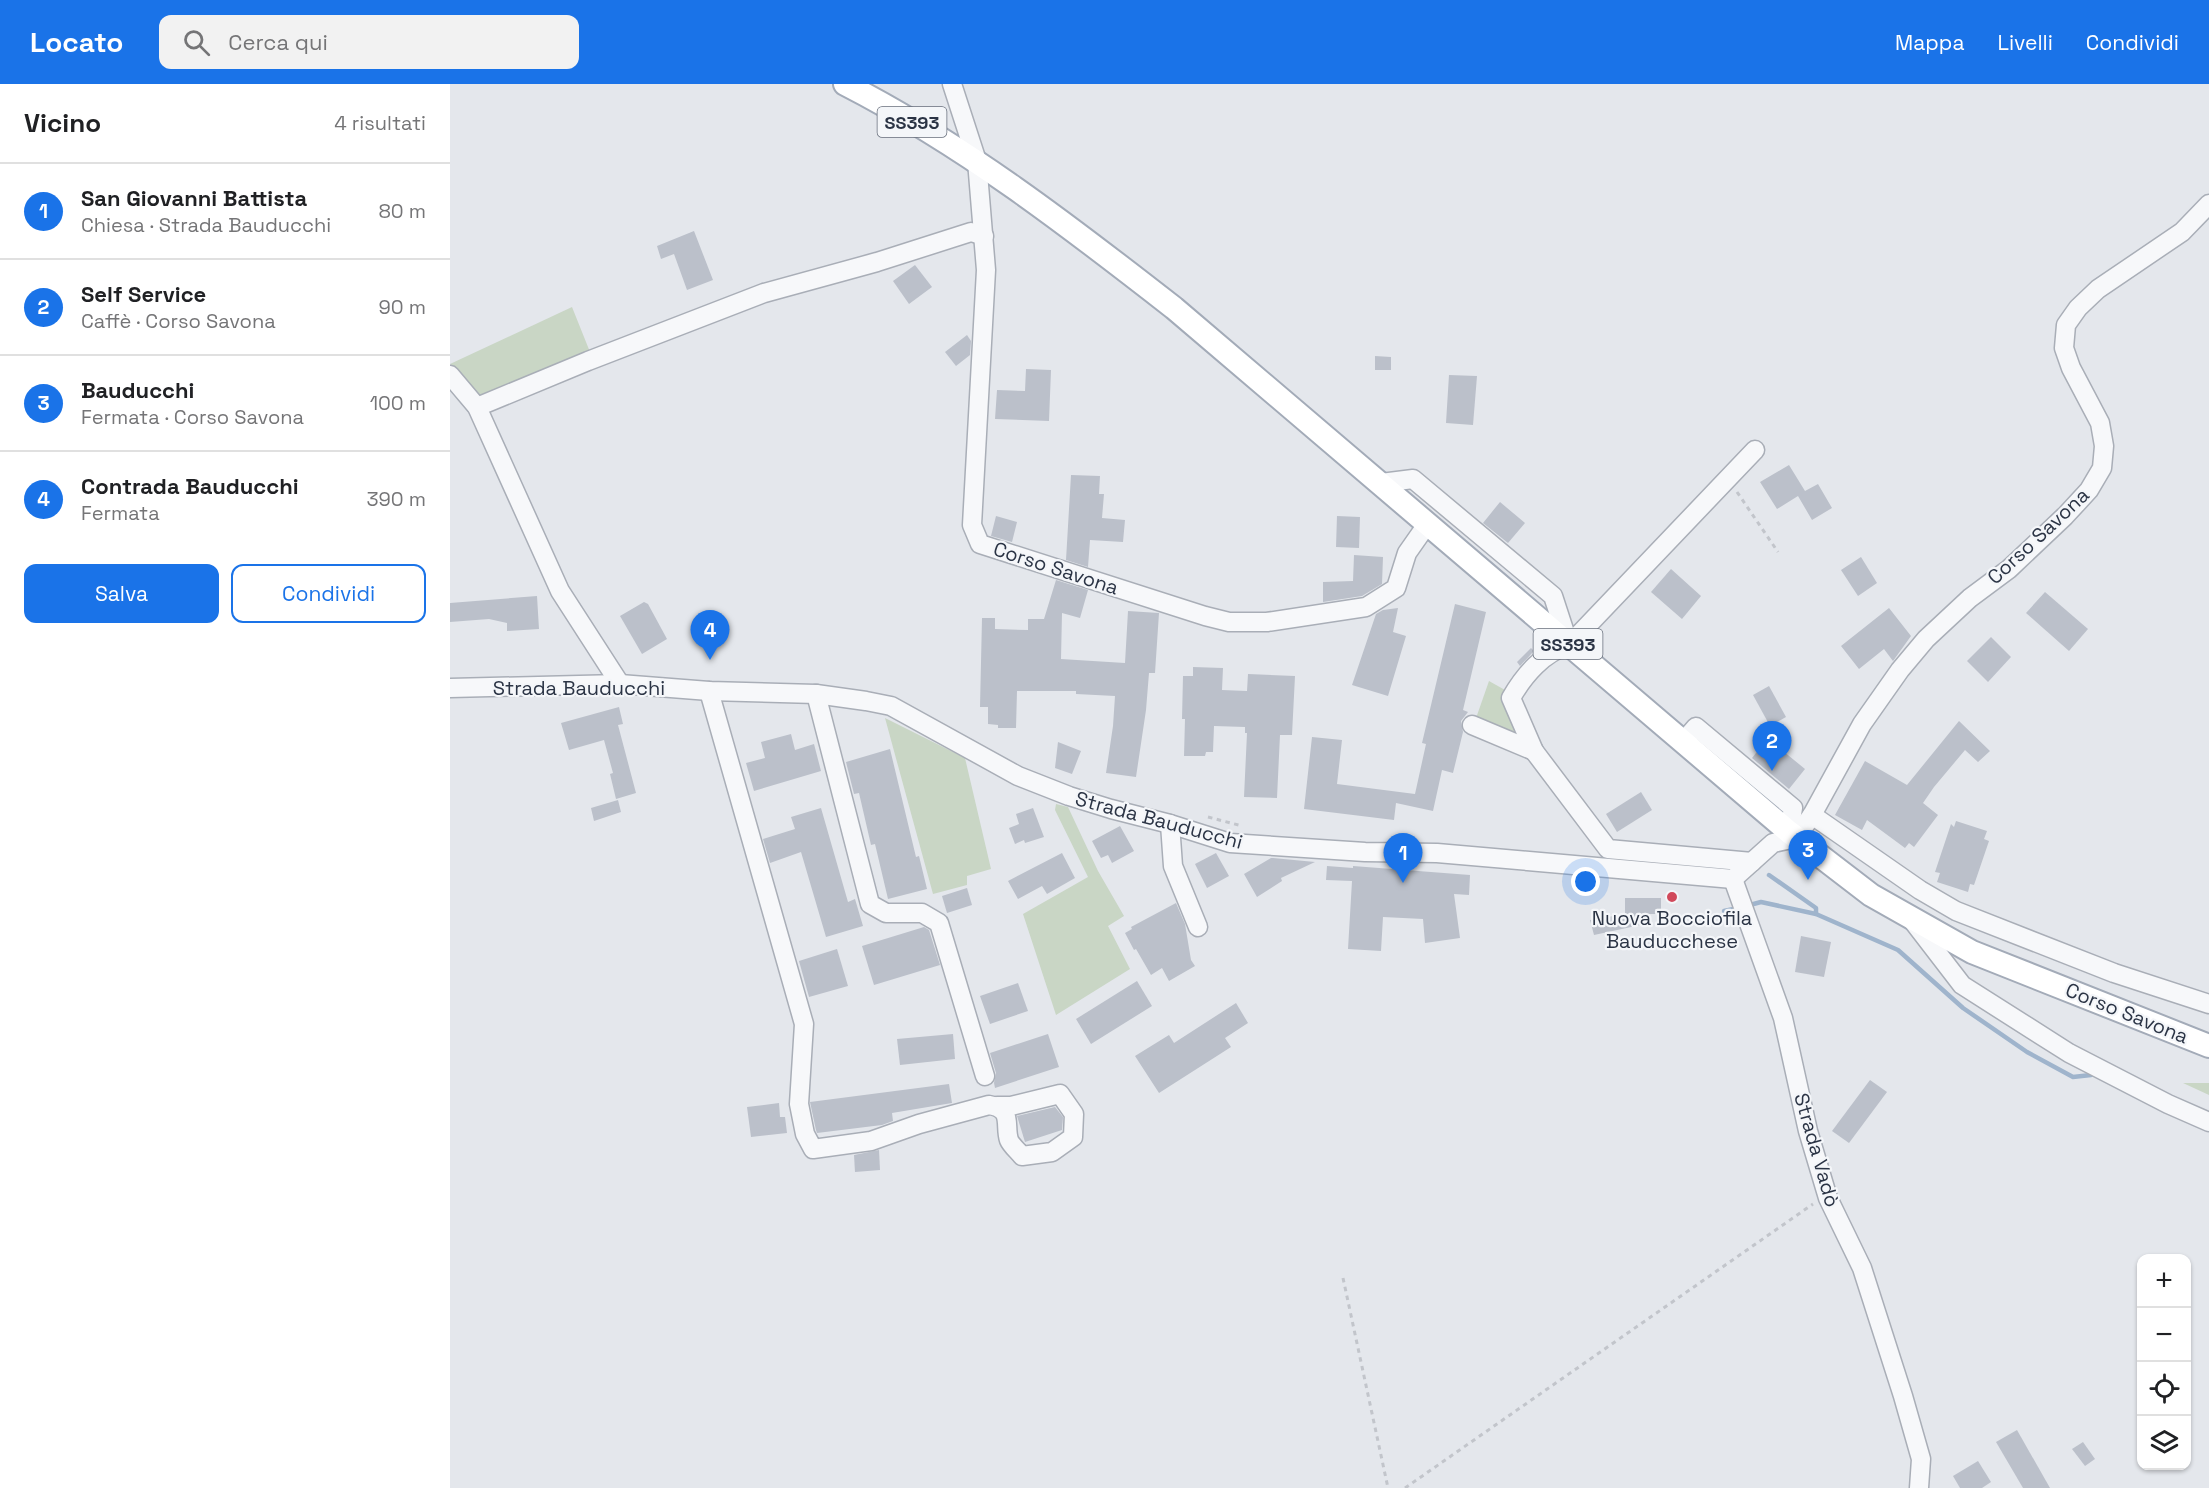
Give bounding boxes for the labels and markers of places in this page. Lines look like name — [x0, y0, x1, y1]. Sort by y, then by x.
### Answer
pin: 4 — [690, 610, 730, 660]
pin: 2 — [1752, 722, 1792, 771]
pin: 3 — [1788, 830, 1828, 880]
pin: 1 — [1384, 834, 1422, 883]
marker: Nuova Bocciofila Bauducchese — [1665, 890, 1679, 904]
place label: Nuova Bocciofila Bauducchese — [1592, 905, 1752, 954]

